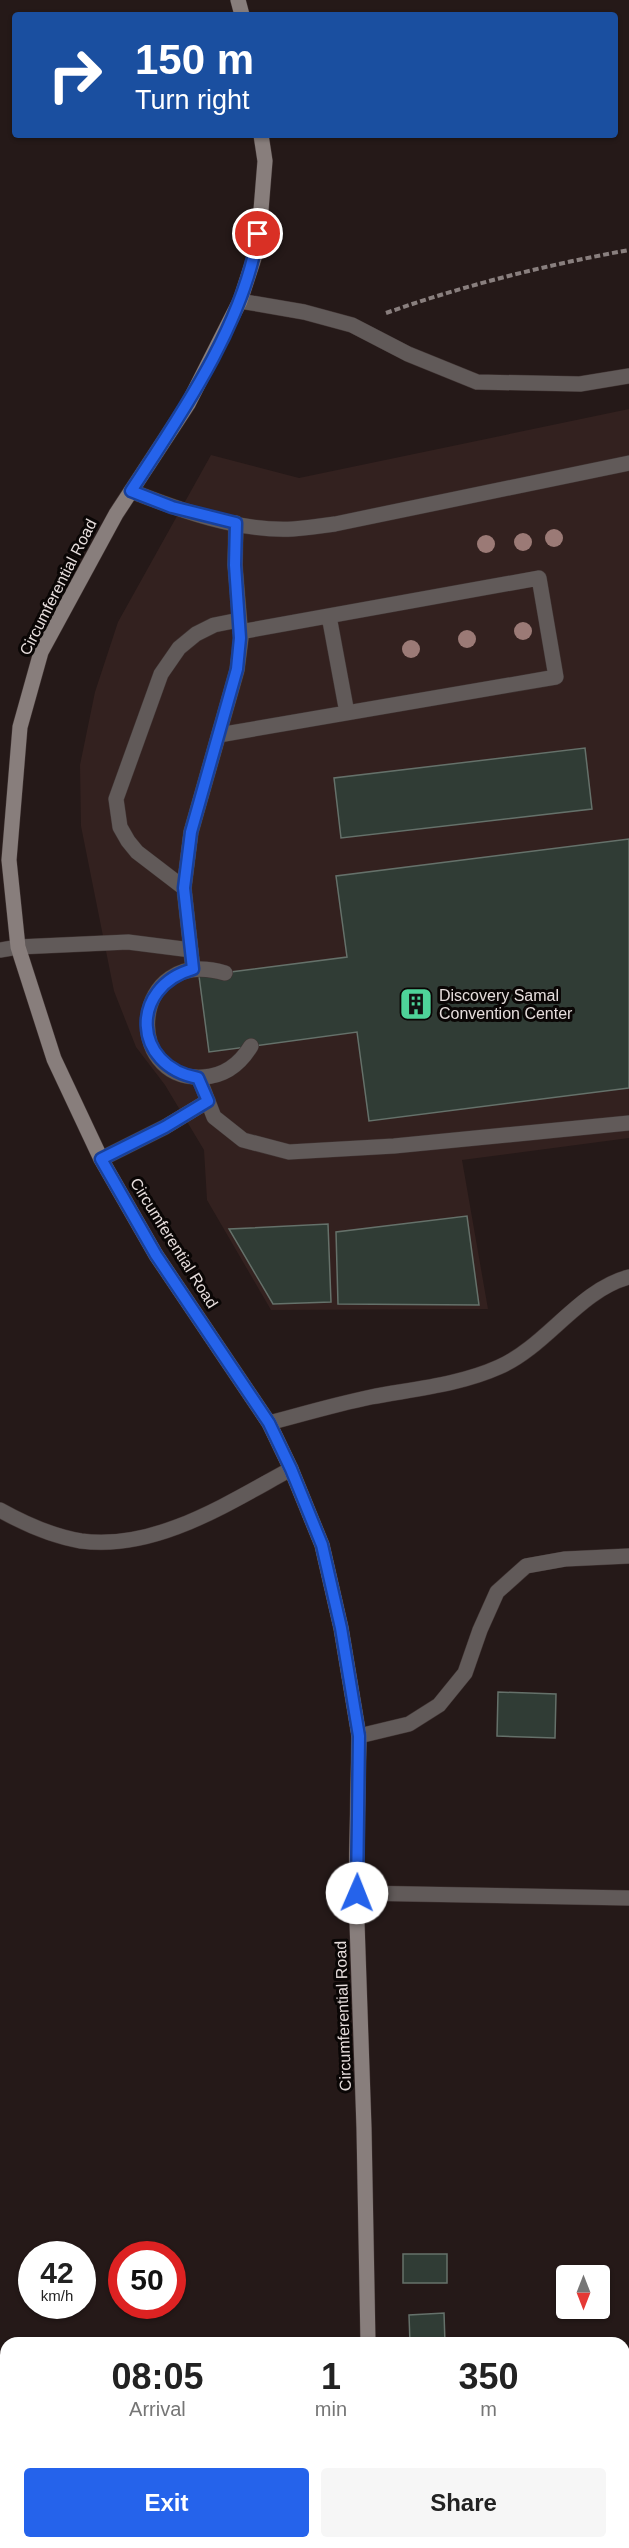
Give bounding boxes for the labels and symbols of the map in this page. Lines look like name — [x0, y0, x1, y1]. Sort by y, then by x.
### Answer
pin — [232, 208, 283, 259]
street label: Circumferential Road — [16, 516, 100, 658]
building icon: Discovery Samal Convention Center — [398, 986, 434, 1022]
place label: Discovery Samal Convention Center — [439, 987, 573, 1022]
street label: Circumferential Road — [127, 1175, 221, 1311]
position arrow — [325, 1861, 389, 1925]
street label: Circumferential Road — [332, 1941, 354, 2091]
speed limit sign: 50 — [108, 2241, 186, 2319]
north arrow — [556, 2265, 610, 2319]

